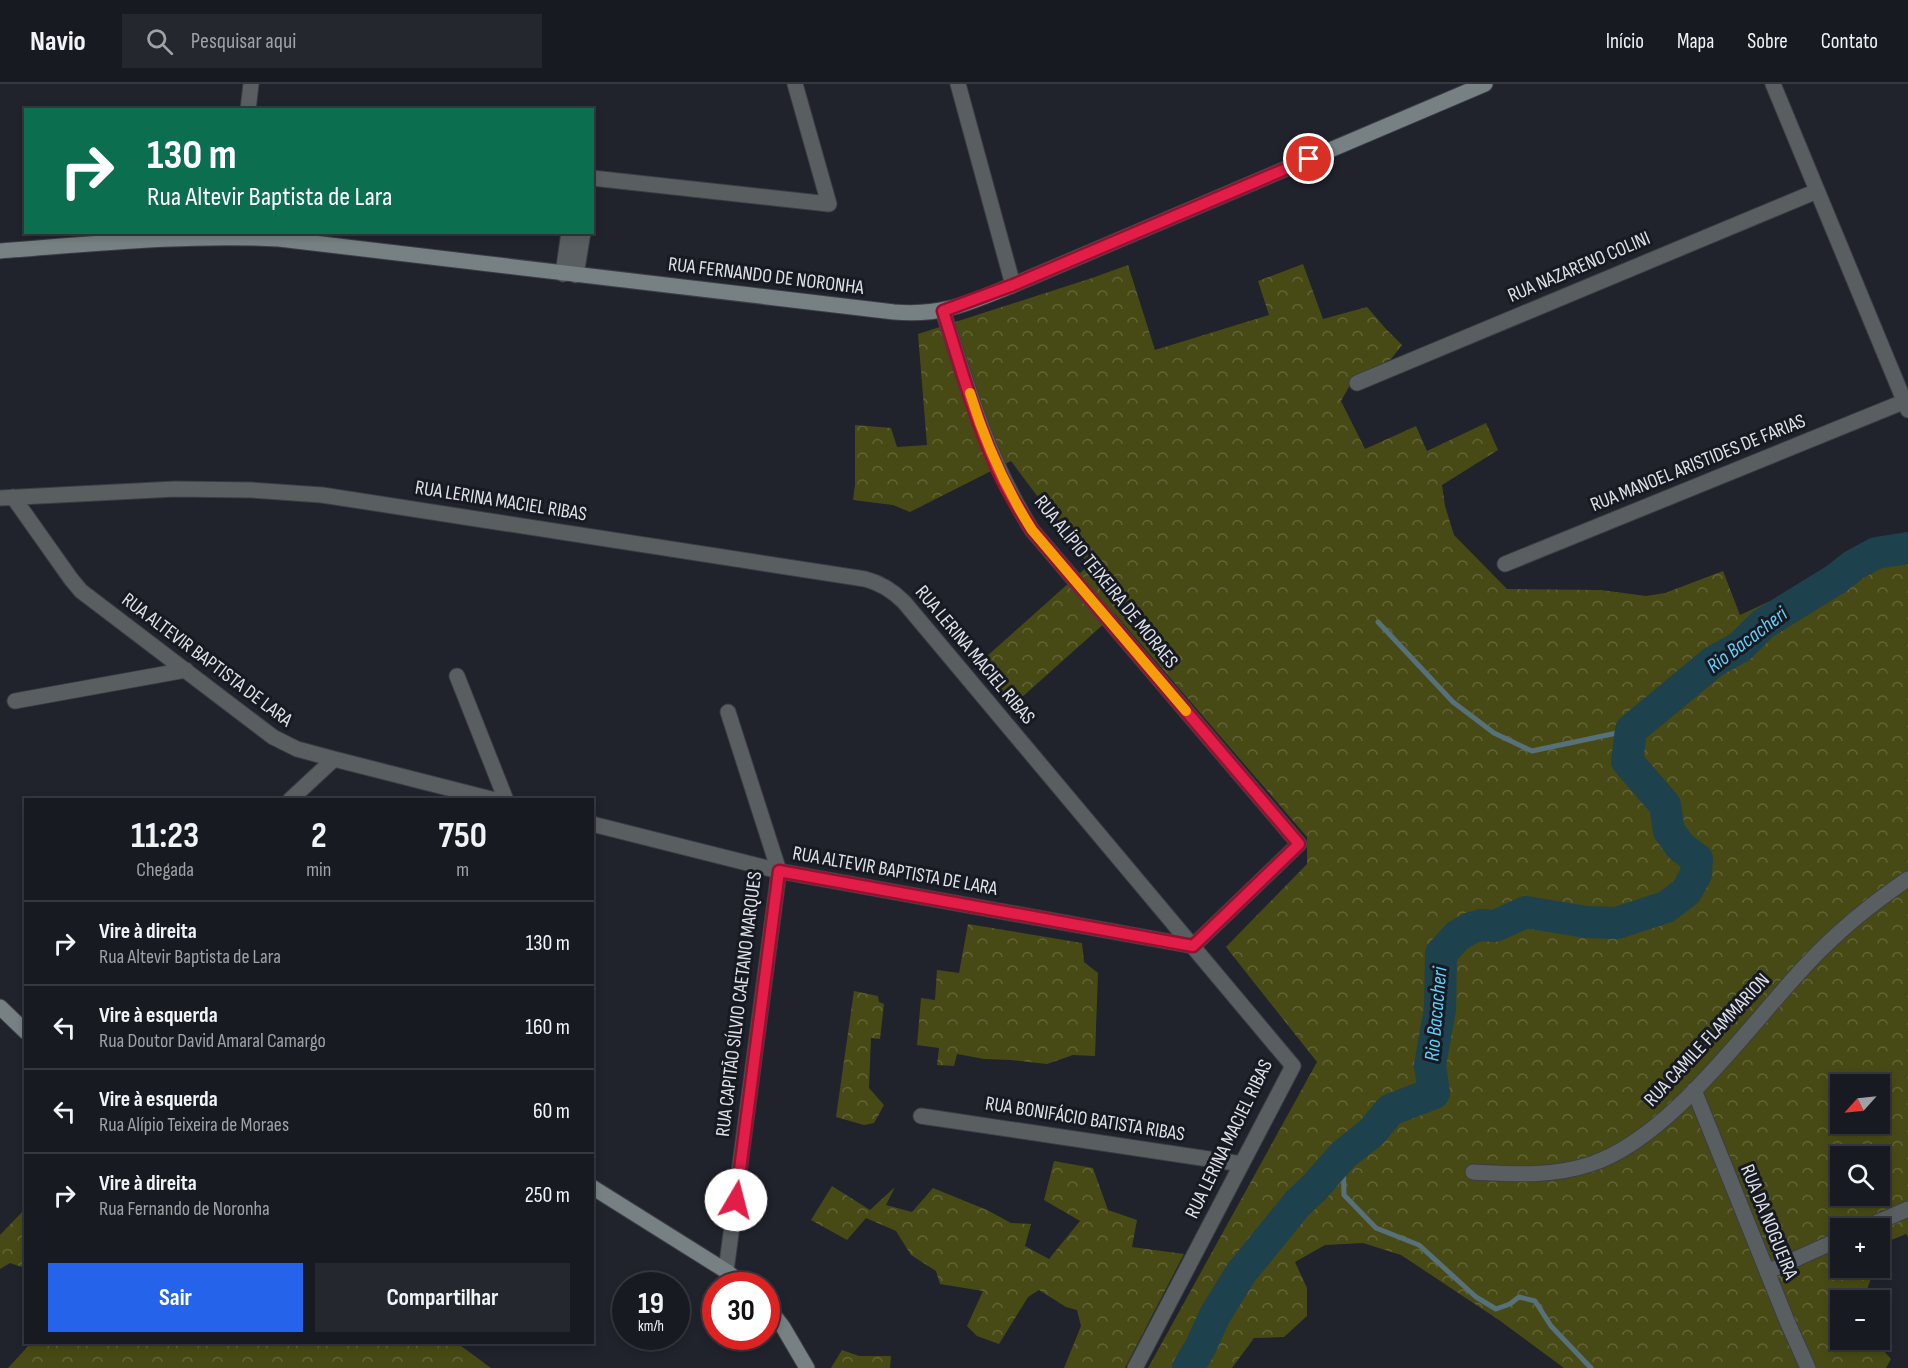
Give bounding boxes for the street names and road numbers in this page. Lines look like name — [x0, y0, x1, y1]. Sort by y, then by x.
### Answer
street label: RUA NAZARENO COLINI — [1504, 226, 1654, 308]
street label: RUA FERNANDO DE NORONHA — [667, 252, 866, 300]
street label: RUA MANOEL ARISTIDES DE FARIAS — [1587, 409, 1809, 517]
street label: RUA LERINA MACIEL RIBAS — [413, 476, 589, 526]
street label: RUA ALÍPIO TEIXEIRA DE MORAES — [1029, 491, 1183, 673]
street label: RUA LERINA MACIEL RIBAS — [910, 581, 1040, 729]
street label: RUA ALTEVIR BAPTISTA DE LARA — [117, 588, 297, 732]
street label: RUA ALTEVIR BAPTISTA DE LARA — [791, 841, 1000, 901]
street label: RUA CAPITÃO SÍLVIO CAETANO MARQUES — [711, 870, 767, 1138]
street label: RUA CAMILE FLAMMARION — [1639, 968, 1775, 1112]
street label: RUA LERINA MACIEL RIBAS — [1180, 1056, 1278, 1222]
street label: RUA BONIFÁCIO BATISTA RIBAS — [983, 1091, 1187, 1147]
street label: RUA DA NOGUEIRA — [1735, 1161, 1803, 1283]

